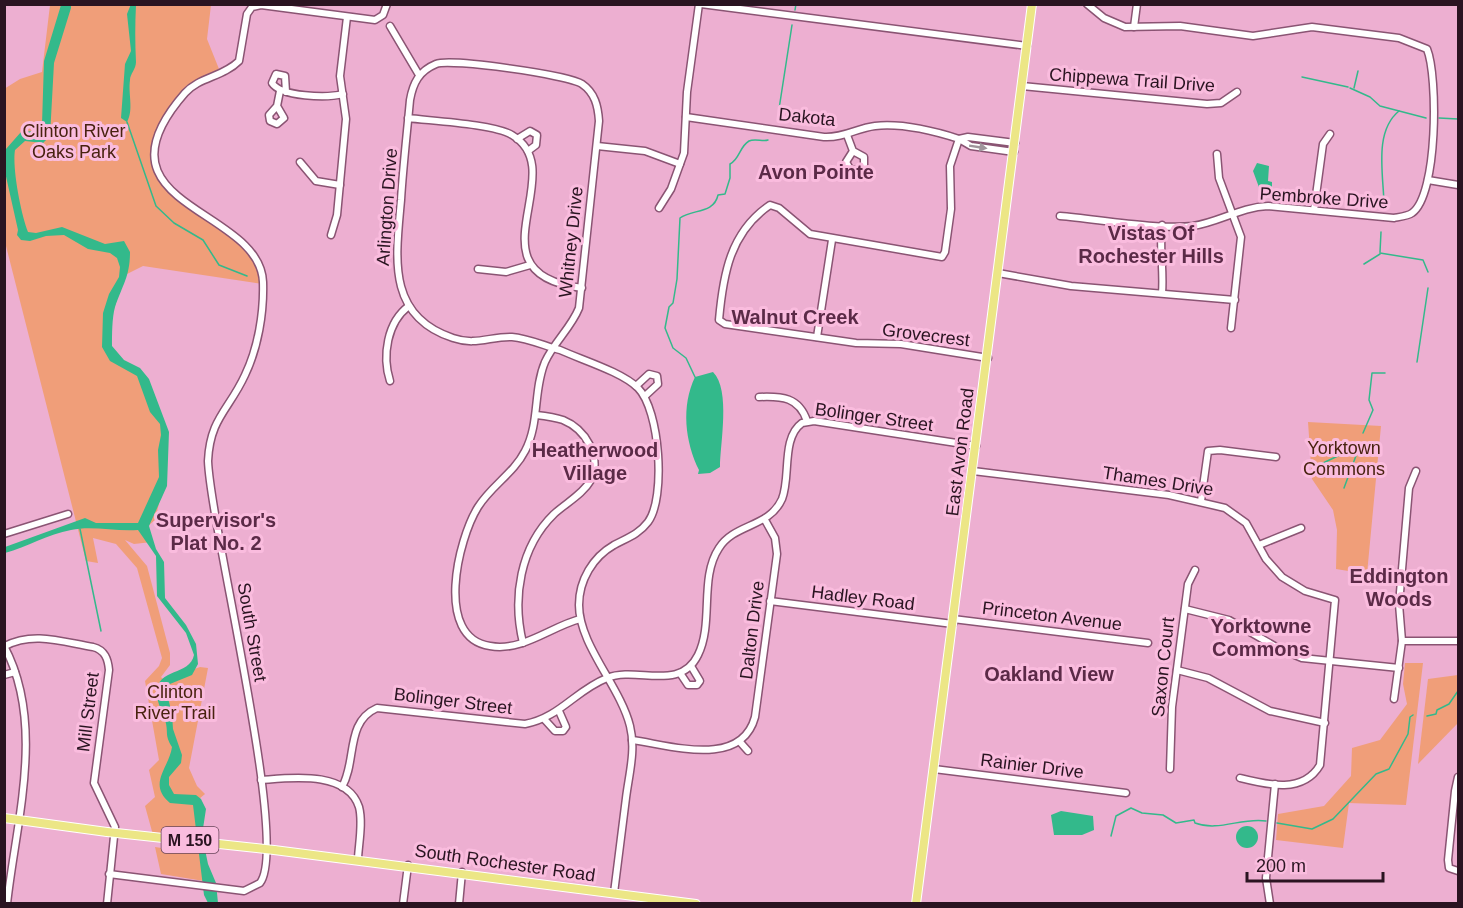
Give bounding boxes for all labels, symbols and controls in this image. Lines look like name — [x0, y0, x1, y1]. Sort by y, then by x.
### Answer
street label: Chippewa Trail Drive — [1048, 64, 1216, 96]
street label: Dakota — [778, 104, 837, 130]
park label: Clinton River Oaks Park — [22, 121, 126, 162]
one-way arrow — [969, 142, 988, 151]
street label: Arlington Drive — [373, 147, 401, 267]
district label: Avon Pointe — [758, 161, 874, 183]
street label: Pembroke Drive — [1259, 184, 1389, 212]
street label: Whitney Drive — [555, 185, 587, 299]
district label: Vistas Of Rochester Hills — [1078, 222, 1224, 267]
district label: Walnut Creek — [731, 306, 859, 328]
street label: Grovecrest — [881, 320, 971, 350]
street label: East Avon Road — [942, 387, 978, 517]
street label: Bolinger Street — [814, 399, 934, 435]
park label: Yorktown Commons — [1303, 438, 1385, 479]
district label: Heatherwood Village — [532, 439, 658, 484]
street label: Thames Drive — [1101, 462, 1215, 500]
district label: Supervisor's Plat No. 2 — [156, 509, 276, 554]
district label: Eddington Woods — [1350, 565, 1448, 610]
street label: Dalton Drive — [736, 580, 768, 680]
street label: South Street — [233, 581, 271, 683]
street label: Hadley Road — [810, 582, 916, 614]
street label: Princeton Avenue — [981, 597, 1123, 635]
district label: Yorktowne Commons — [1211, 615, 1311, 660]
street label: Saxon Court — [1148, 616, 1178, 718]
district label: Oakland View — [984, 663, 1114, 685]
street label: Mill Street — [73, 671, 103, 753]
park label: Clinton River Trail — [134, 682, 216, 723]
street label: Bolinger Street — [393, 684, 513, 718]
street label: Rainier Drive — [979, 750, 1085, 782]
road number: M 150 — [162, 827, 219, 853]
street label: South Rochester Road — [413, 840, 597, 886]
scale bar — [1247, 845, 1384, 883]
text: 200 m — [1256, 856, 1306, 876]

